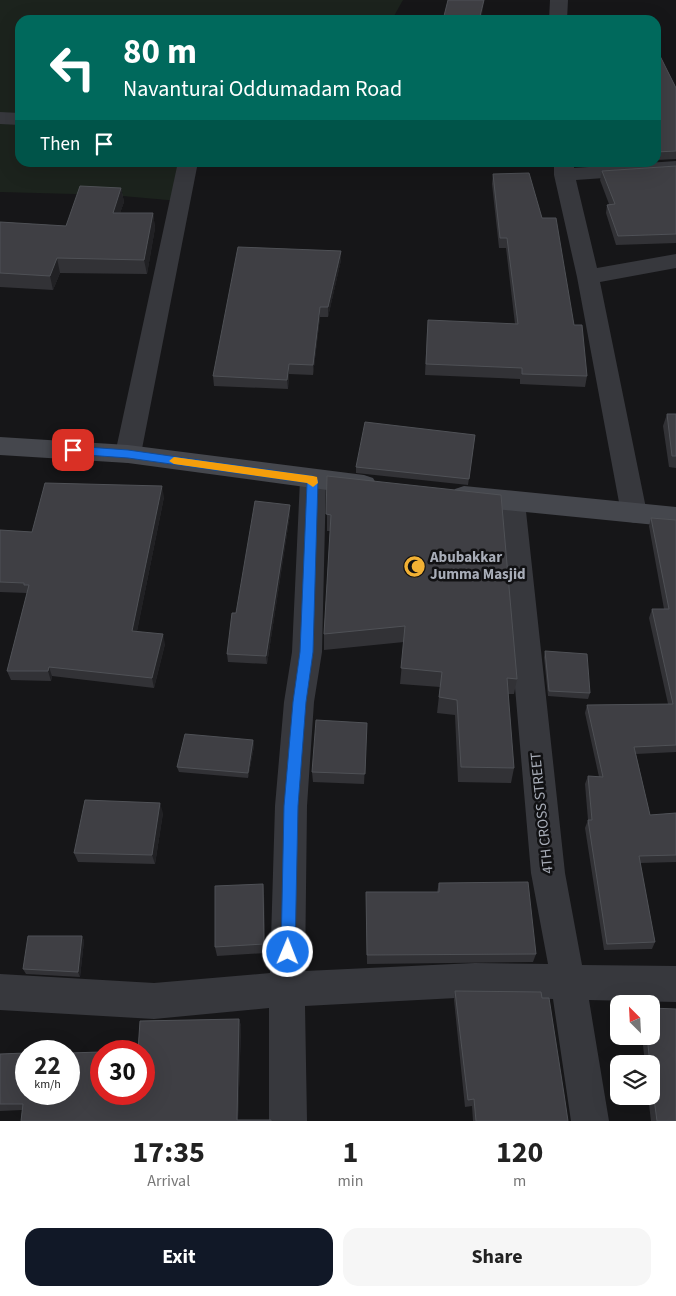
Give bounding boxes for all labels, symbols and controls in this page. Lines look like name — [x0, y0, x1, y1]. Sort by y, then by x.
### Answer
text: 80 m — [123, 27, 197, 77]
icon: left — [40, 35, 105, 100]
text: Navanturai Oddumadam Road — [123, 73, 402, 105]
icon: arrive — [90, 130, 118, 158]
text: Then — [40, 131, 80, 158]
pin — [52, 429, 94, 471]
icon: arrive — [59, 436, 87, 464]
place label: Abubakkar Jumma Masjid — [429, 547, 526, 585]
mosque icon: Abubakkar Jumma Masjid — [402, 554, 426, 578]
street label: 4TH CROSS STREET — [525, 751, 559, 875]
position arrow — [261, 925, 313, 977]
north arrow — [610, 995, 660, 1045]
map controls — [610, 995, 660, 1105]
speed limit sign: 30 — [90, 1040, 155, 1105]
text: 22 — [34, 1048, 61, 1084]
button: layers — [610, 1055, 660, 1105]
text: km/h — [34, 1076, 61, 1093]
text: 17:35 — [133, 1131, 205, 1174]
text: 1 — [342, 1131, 358, 1174]
text: 120 — [496, 1131, 543, 1174]
text: Arrival — [147, 1170, 190, 1192]
text: min — [337, 1170, 363, 1192]
text: m — [513, 1170, 526, 1192]
button: Exit — [25, 1228, 333, 1286]
button: Share — [343, 1228, 651, 1286]

